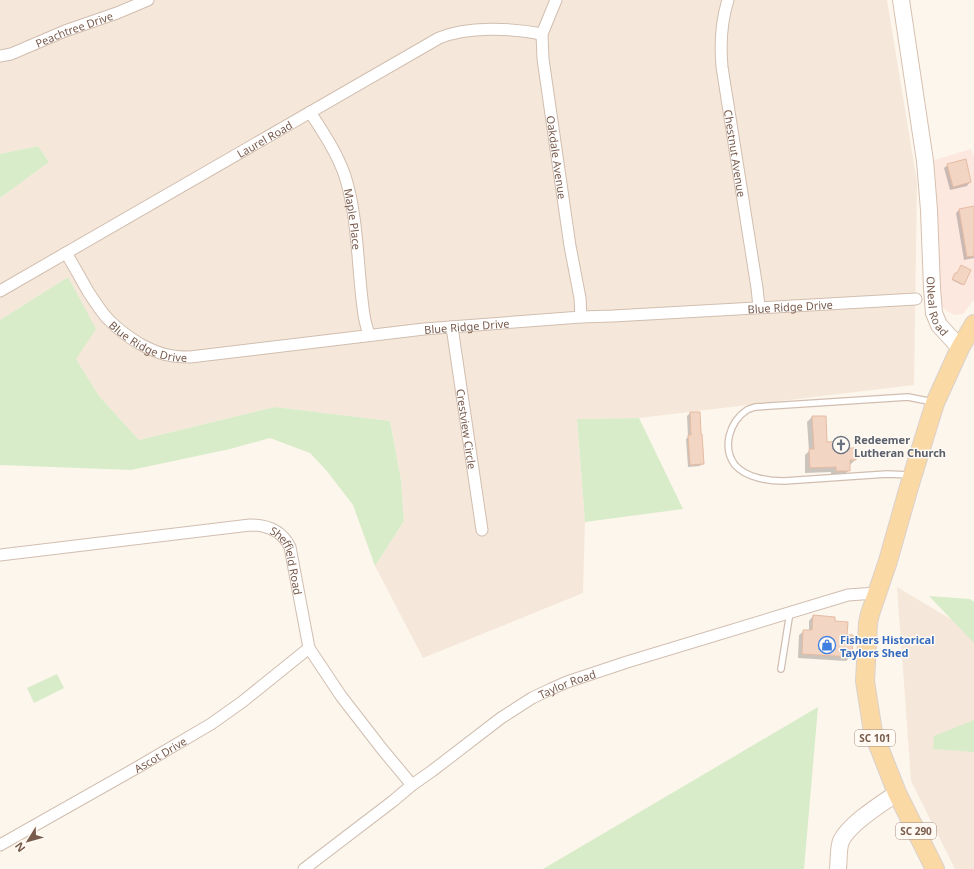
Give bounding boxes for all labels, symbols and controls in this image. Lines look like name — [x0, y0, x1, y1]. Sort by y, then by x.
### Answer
street label: Peachtree Drive — [33, 8, 115, 50]
street label: Chestnut Avenue — [721, 108, 750, 198]
street label: Oakdale Avenue — [544, 114, 571, 200]
street label: Laurel Road — [234, 117, 295, 161]
street label: Maple Place — [341, 187, 365, 250]
street label: ONeal Road — [924, 276, 952, 339]
street label: Blue Ridge Drive — [747, 296, 833, 316]
street label: Blue Ridge Drive — [424, 315, 510, 336]
street label: Blue Ridge Drive — [106, 317, 187, 365]
street label: Crestview Circle — [454, 388, 480, 470]
place label: Redeemer Lutheran Church — [854, 432, 946, 460]
church icon: Redeemer Lutheran Church — [831, 435, 851, 455]
street label: Sheffield Road — [268, 522, 306, 596]
place label: Fishers Historical Taylors Shed — [840, 632, 935, 660]
shop icon: Fishers Historical Taylors Shed — [817, 635, 837, 655]
street label: Taylor Road — [536, 666, 597, 702]
road number: SC 101 — [855, 730, 895, 746]
street label: Ascot Drive — [131, 733, 189, 775]
north arrow — [8, 821, 48, 861]
road number: SC 290 — [896, 823, 936, 839]
text: N — [11, 839, 28, 855]

